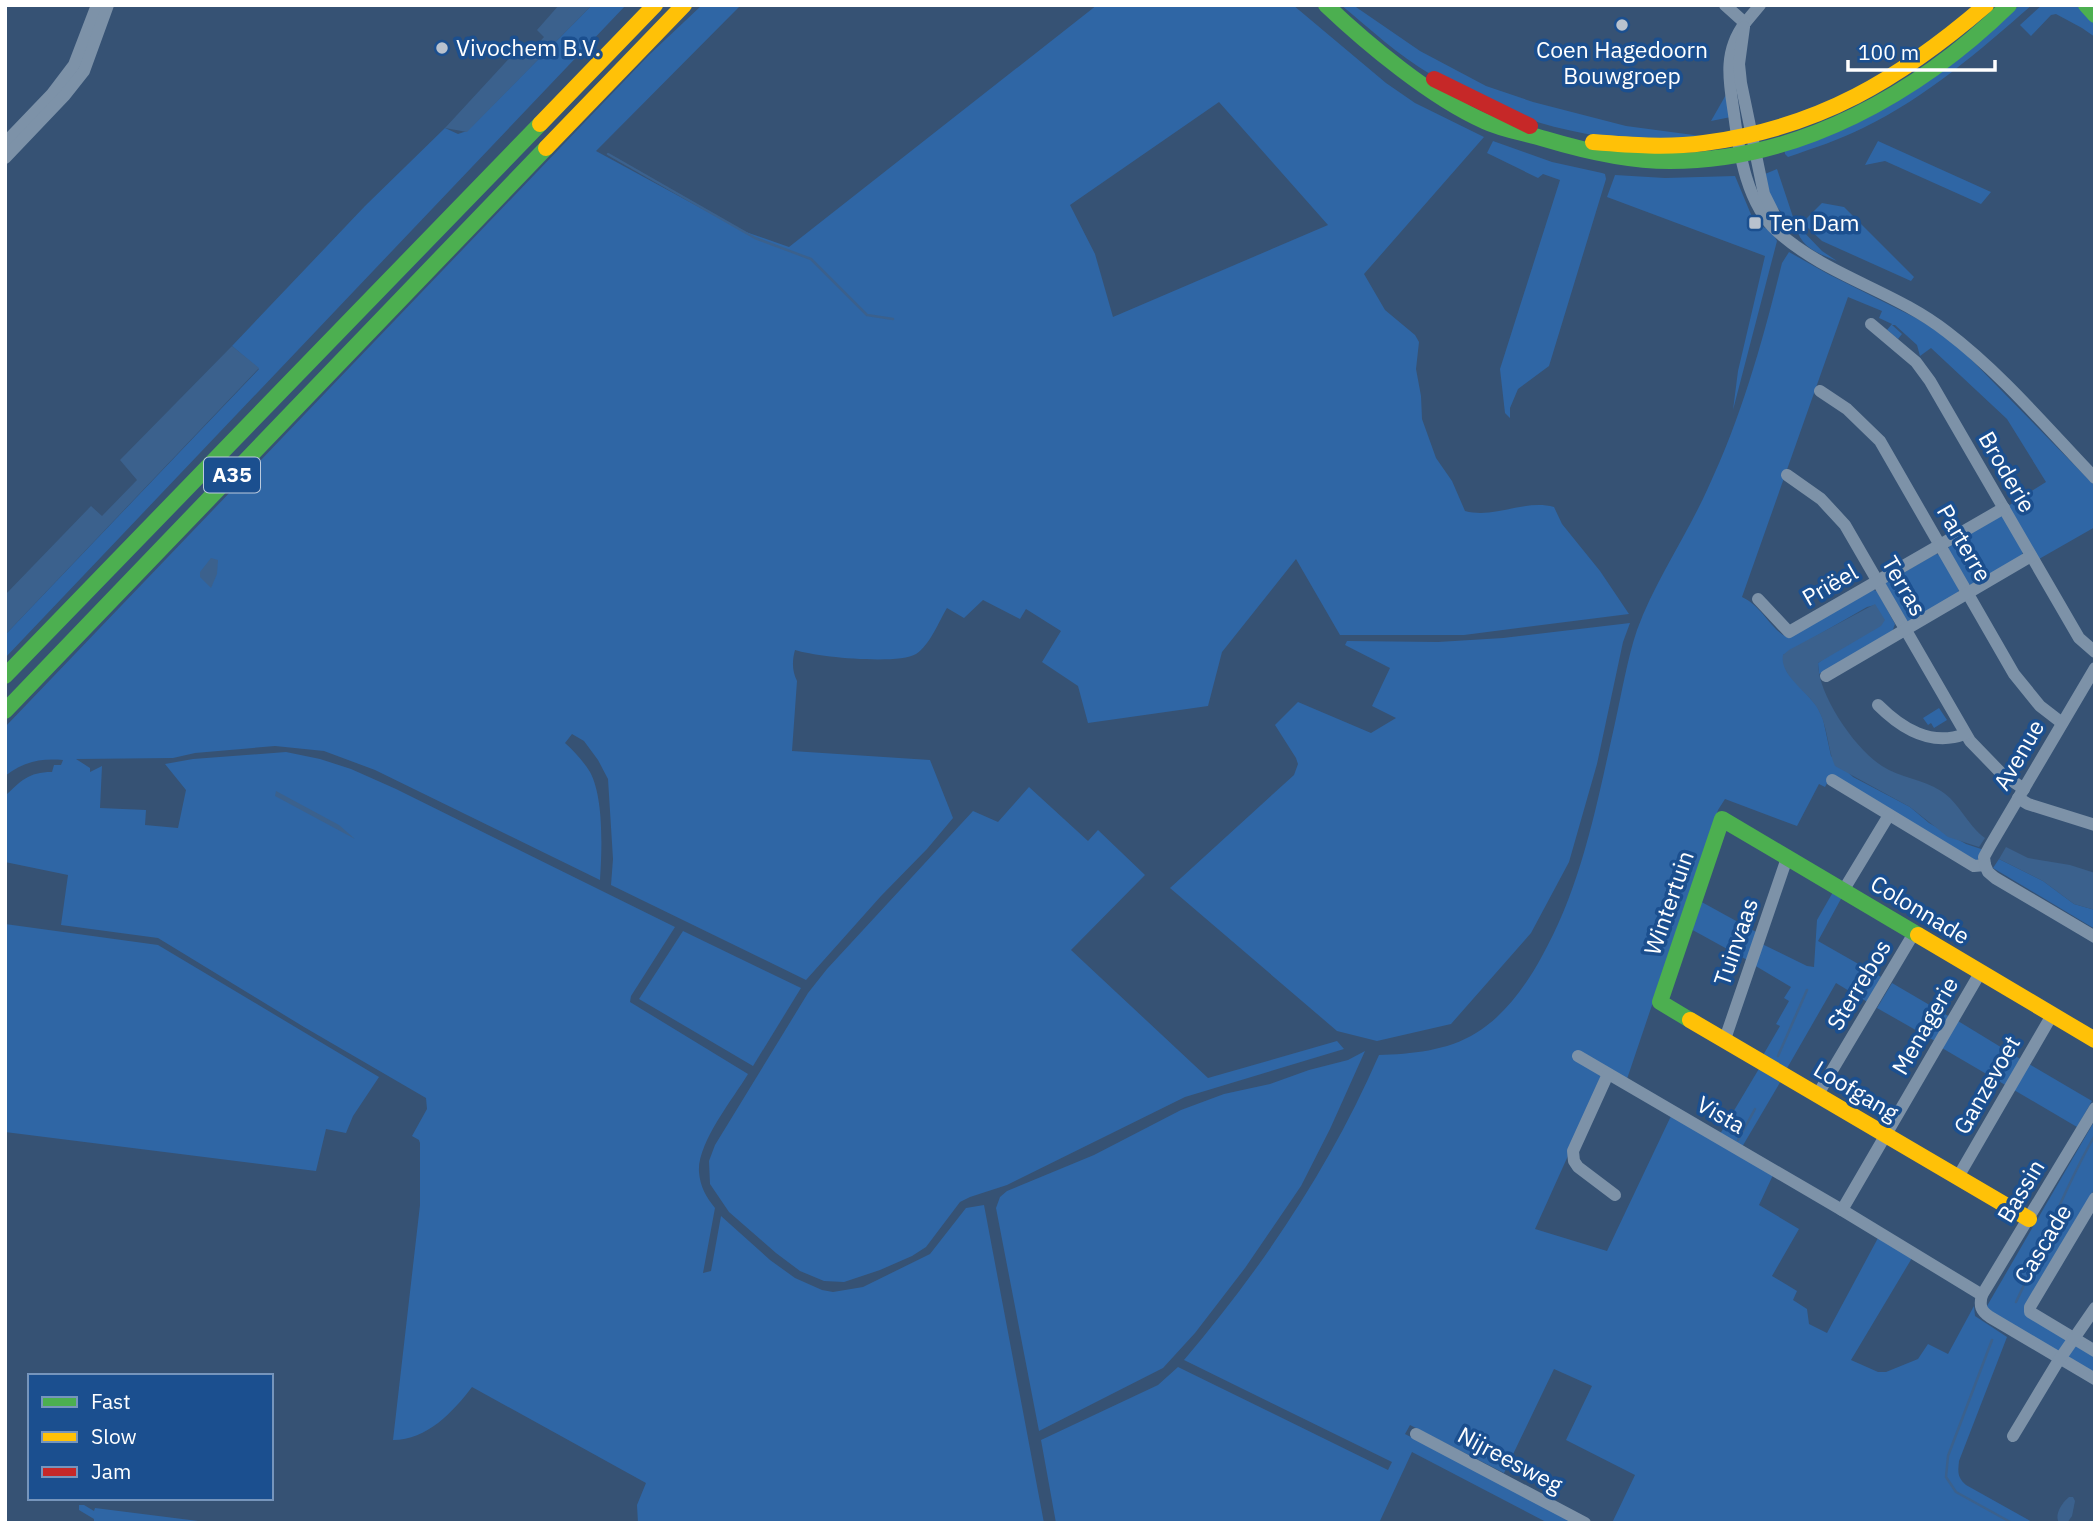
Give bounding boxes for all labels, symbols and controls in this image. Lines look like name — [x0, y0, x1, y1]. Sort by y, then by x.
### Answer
marker: Coen Hagedoorn Bouwgroep — [1614, 17, 1630, 33]
scale bar — [1848, 28, 1995, 72]
place label: Vivochem B.V. — [456, 32, 601, 62]
place label: Coen Hagedoorn Bouwgroep — [1536, 34, 1708, 90]
text: 100 m — [1858, 38, 1919, 66]
marker: Vivochem B.V. — [434, 40, 450, 56]
place label: Ten Dam — [1769, 207, 1860, 237]
marker: Ten Dam — [1747, 215, 1763, 231]
street label: Broderie — [1973, 425, 2043, 518]
road number: A35 — [204, 458, 260, 492]
street label: Parterre — [1931, 498, 1999, 587]
street label: Terras — [1876, 550, 1934, 621]
street label: Priëel — [1796, 556, 1863, 612]
street label: Avenue — [1986, 714, 2050, 795]
street label: Wintertuin — [1636, 847, 1700, 959]
street label: Colonnade — [1865, 868, 1976, 951]
street label: Tuinvaas — [1706, 894, 1764, 989]
street label: Sterrebos — [1819, 934, 1897, 1035]
street label: Menagerie — [1884, 971, 1964, 1080]
street label: Ganzevoet — [1946, 1030, 2026, 1139]
street label: Loofgang — [1809, 1053, 1904, 1127]
street label: Vista — [1692, 1088, 1751, 1140]
street label: Bassin — [1990, 1153, 2051, 1228]
street label: Cascade — [2007, 1198, 2078, 1289]
legend — [28, 1374, 273, 1500]
text: Fast — [91, 1387, 131, 1415]
street label: Nijreesweg — [1453, 1419, 1568, 1499]
text: Slow — [91, 1422, 137, 1450]
text: Jam — [91, 1457, 131, 1485]

